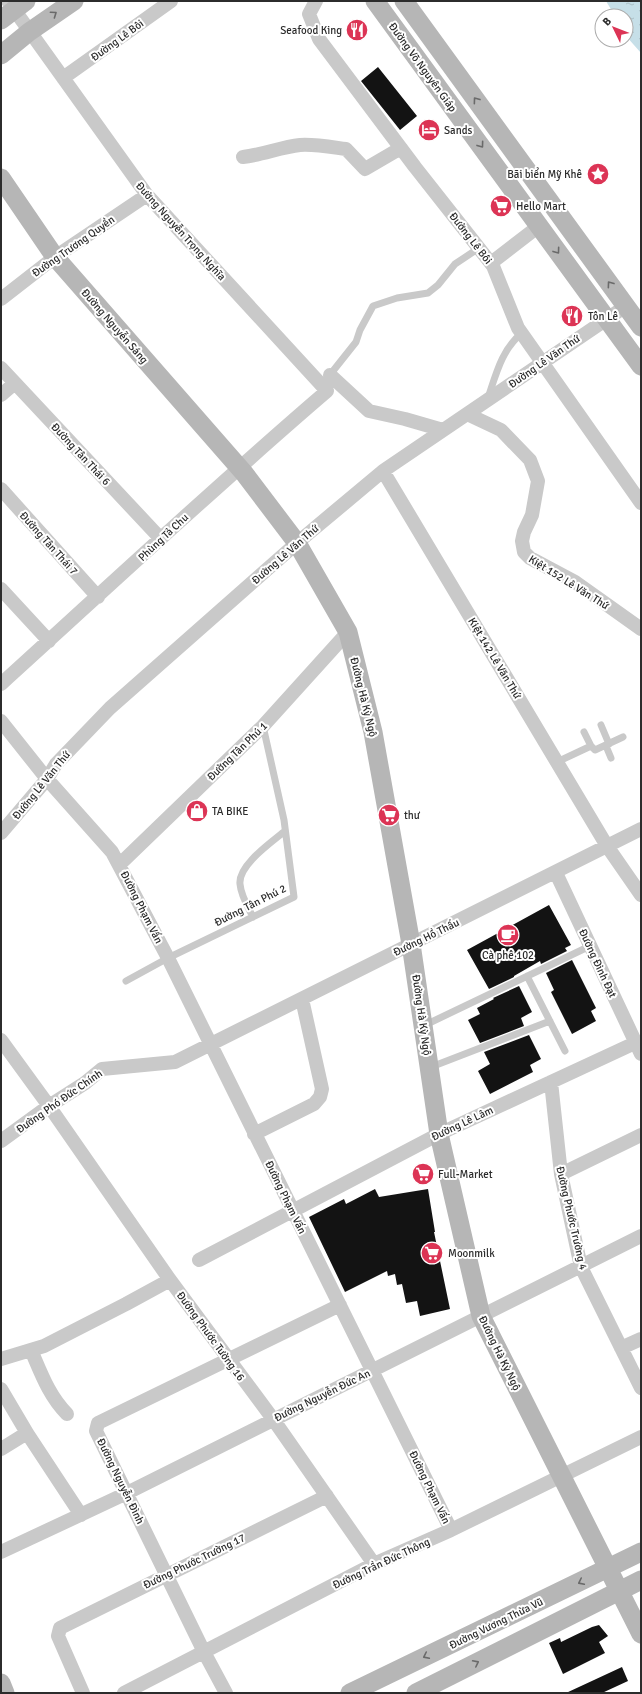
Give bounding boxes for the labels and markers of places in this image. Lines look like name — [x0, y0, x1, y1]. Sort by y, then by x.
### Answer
restaurant icon: Seafood King — [344, 17, 370, 43]
place label: Seafood King — [280, 24, 342, 37]
hotel icon: Sands — [416, 117, 442, 143]
place label: Sands — [444, 124, 473, 137]
place icon: Bãi biển Mỹ Khê — [585, 161, 611, 187]
place label: Bãi biển Mỹ Khê — [507, 167, 582, 181]
supermarket icon: Hello Mart — [488, 193, 514, 219]
place label: Hello Mart — [516, 200, 566, 213]
restaurant icon: Tôn Lê — [559, 303, 585, 329]
place label: Tôn Lê — [588, 310, 618, 323]
shop icon: TA BIKE — [184, 798, 210, 824]
supermarket icon: thư — [376, 802, 402, 828]
place label: TA BIKE — [212, 805, 249, 818]
place label: thư — [404, 809, 421, 822]
cafe icon: Cà phê 102 — [495, 922, 521, 948]
place label: Cà phê 102 — [482, 949, 534, 962]
supermarket icon: Full-Market — [410, 1161, 436, 1187]
place label: Full-Market — [438, 1168, 493, 1181]
supermarket icon: Moonmilk — [419, 1240, 445, 1266]
place label: Moonmilk — [448, 1247, 495, 1260]

